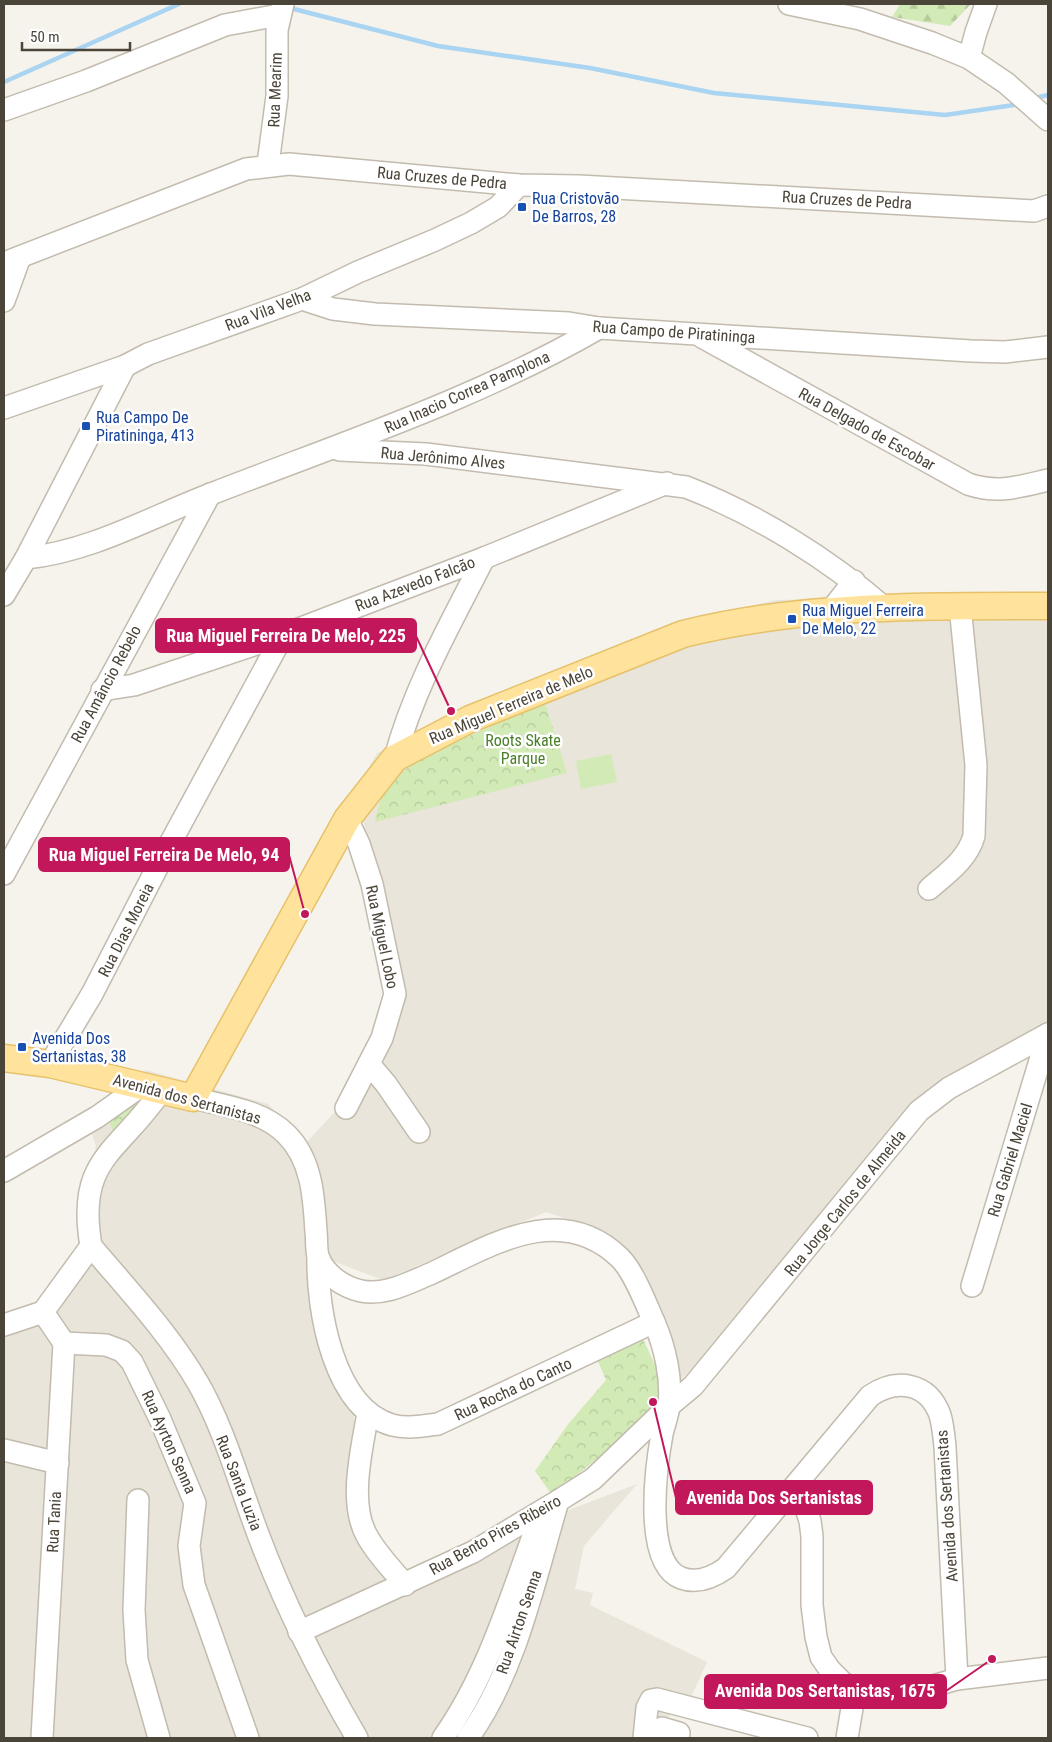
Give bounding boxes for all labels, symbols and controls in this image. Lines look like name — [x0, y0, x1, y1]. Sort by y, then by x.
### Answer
scale bar — [22, 20, 130, 52]
text: 50 m — [30, 28, 60, 46]
street label: Rua Mearim — [264, 52, 286, 128]
street label: Rua Cruzes de Pedra — [376, 163, 508, 193]
street label: Rua Cruzes de Pedra — [782, 187, 912, 213]
place label: Rua Cristovão De Barros, 28 — [532, 189, 619, 226]
marker: Rua Cristovão De Barros, 28 — [516, 201, 528, 213]
street label: Rua Vila Velha — [222, 285, 314, 335]
street label: Rua Campo de Piratininga — [592, 317, 756, 347]
street label: Rua Inacio Correa Pamplona — [381, 347, 553, 437]
street label: Rua Delgado de Escobar — [795, 384, 939, 475]
place label: Rua Campo De Piratininga, 413 — [96, 408, 194, 445]
marker: Rua Campo De Piratininga, 413 — [80, 420, 92, 432]
street label: Rua Jerônimo Alves — [380, 443, 506, 473]
street label: Rua Azevedo Falcão — [352, 552, 478, 616]
place label: Rua Miguel Ferreira De Melo, 22 — [802, 601, 924, 638]
marker: Rua Miguel Ferreira De Melo, 22 — [786, 613, 798, 625]
callout: Rua Miguel Ferreira De Melo, 225 — [156, 619, 416, 652]
street label: Rua Amâncio Rebelo — [67, 622, 145, 746]
text: Rua Miguel Ferreira De Melo, 225 — [166, 625, 406, 646]
street label: Rua Miguel Ferreira de Melo — [426, 662, 596, 748]
park label: Roots Skate Parque — [485, 731, 561, 768]
callout: Rua Miguel Ferreira De Melo, 94 — [39, 838, 289, 871]
text: Rua Miguel Ferreira De Melo, 94 — [49, 844, 279, 865]
street label: Rua Dias Moreia — [94, 880, 158, 980]
street label: Rua Miguel Lobo — [362, 883, 402, 991]
place label: Avenida Dos Sertanistas, 38 — [32, 1029, 127, 1066]
marker: Avenida Dos Sertanistas, 38 — [16, 1041, 28, 1053]
street label: Avenida dos Sertanistas — [111, 1070, 263, 1128]
street label: Rua Gabriel Maciel — [984, 1101, 1036, 1219]
street label: Rua Jorge Carlos de Almeida — [780, 1126, 910, 1280]
street label: Rua Rocha do Canto — [451, 1353, 575, 1425]
street label: Rua Ayrton Senna — [138, 1387, 200, 1497]
street label: Avenida dos Sertanistas — [932, 1429, 962, 1583]
street label: Rua Santa Luzia — [212, 1433, 266, 1533]
callout: Avenida Dos Sertanistas — [676, 1481, 872, 1514]
text: Avenida Dos Sertanistas — [686, 1487, 862, 1508]
street label: Rua Tania — [43, 1491, 65, 1553]
street label: Rua Bento Pires Ribeiro — [426, 1491, 564, 1579]
street label: Rua Airton Senna — [492, 1568, 546, 1676]
callout: Avenida Dos Sertanistas, 1675 — [705, 1675, 946, 1708]
text: Avenida Dos Sertanistas, 1675 — [715, 1680, 935, 1701]

